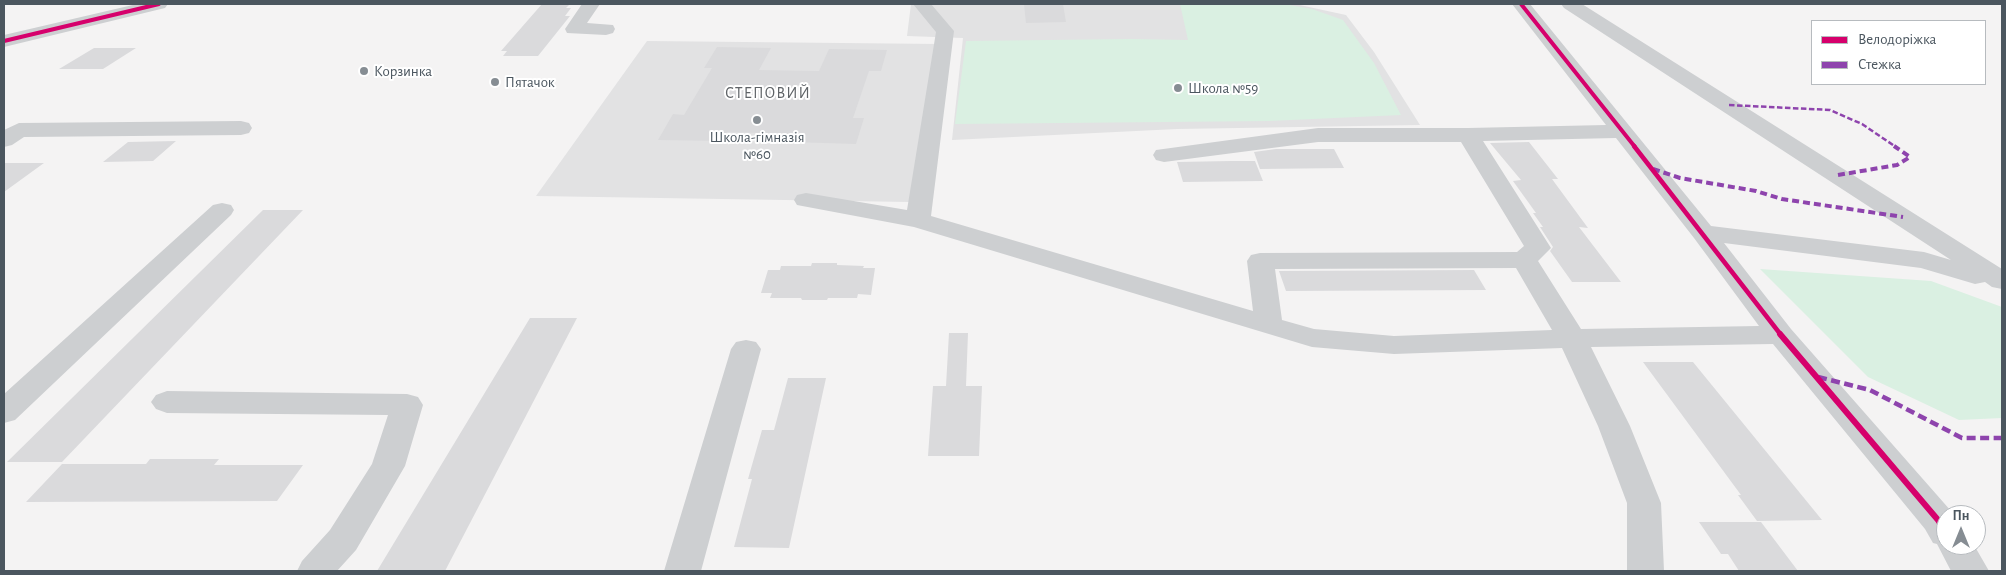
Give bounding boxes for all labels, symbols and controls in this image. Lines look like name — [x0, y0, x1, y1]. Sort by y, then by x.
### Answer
legend — [1811, 20, 1986, 85]
text: Велодоріжка — [1858, 32, 1936, 47]
text: Стежка — [1858, 57, 1901, 72]
place label: Корзинка — [374, 62, 432, 80]
marker: Корзинка — [358, 65, 370, 77]
place label: Пятачок — [505, 73, 555, 91]
marker: Пятачок — [489, 76, 501, 88]
place label: Школа №59 — [1188, 79, 1258, 97]
marker: Школа №59 — [1172, 82, 1184, 94]
district label: СТЕПОВИЙ — [724, 83, 812, 103]
marker: Школа-гімназія №60 — [751, 114, 763, 126]
place label: Школа-гімназія №60 — [710, 128, 804, 163]
north arrow — [1936, 505, 1986, 555]
text: Пн — [1952, 509, 1970, 523]

